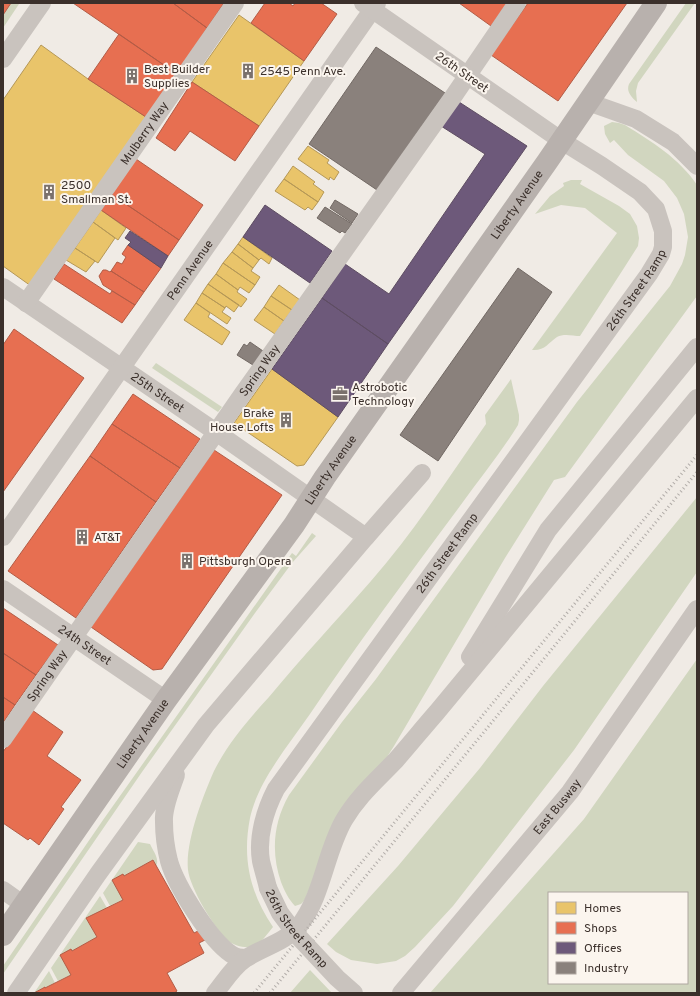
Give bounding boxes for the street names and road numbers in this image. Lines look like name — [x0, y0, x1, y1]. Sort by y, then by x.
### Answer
street label: 26th Street — [432, 49, 491, 97]
street label: Mulberry Way — [117, 99, 173, 169]
street label: Liberty Avenue — [488, 167, 548, 243]
street label: Penn Avenue — [164, 237, 218, 304]
street label: 26th Street Ramp — [603, 248, 671, 335]
street label: Spring Way — [236, 342, 284, 400]
street label: 25th Street — [127, 369, 187, 417]
street label: Liberty Avenue — [302, 432, 361, 508]
street label: 26th Street Ramp — [413, 510, 482, 597]
street label: 24th Street — [54, 622, 114, 670]
street label: Spring Way — [24, 647, 72, 706]
street label: Liberty Avenue — [114, 696, 173, 772]
street label: East Busway — [530, 776, 585, 839]
street label: 26th Street Ramp — [261, 887, 331, 972]

